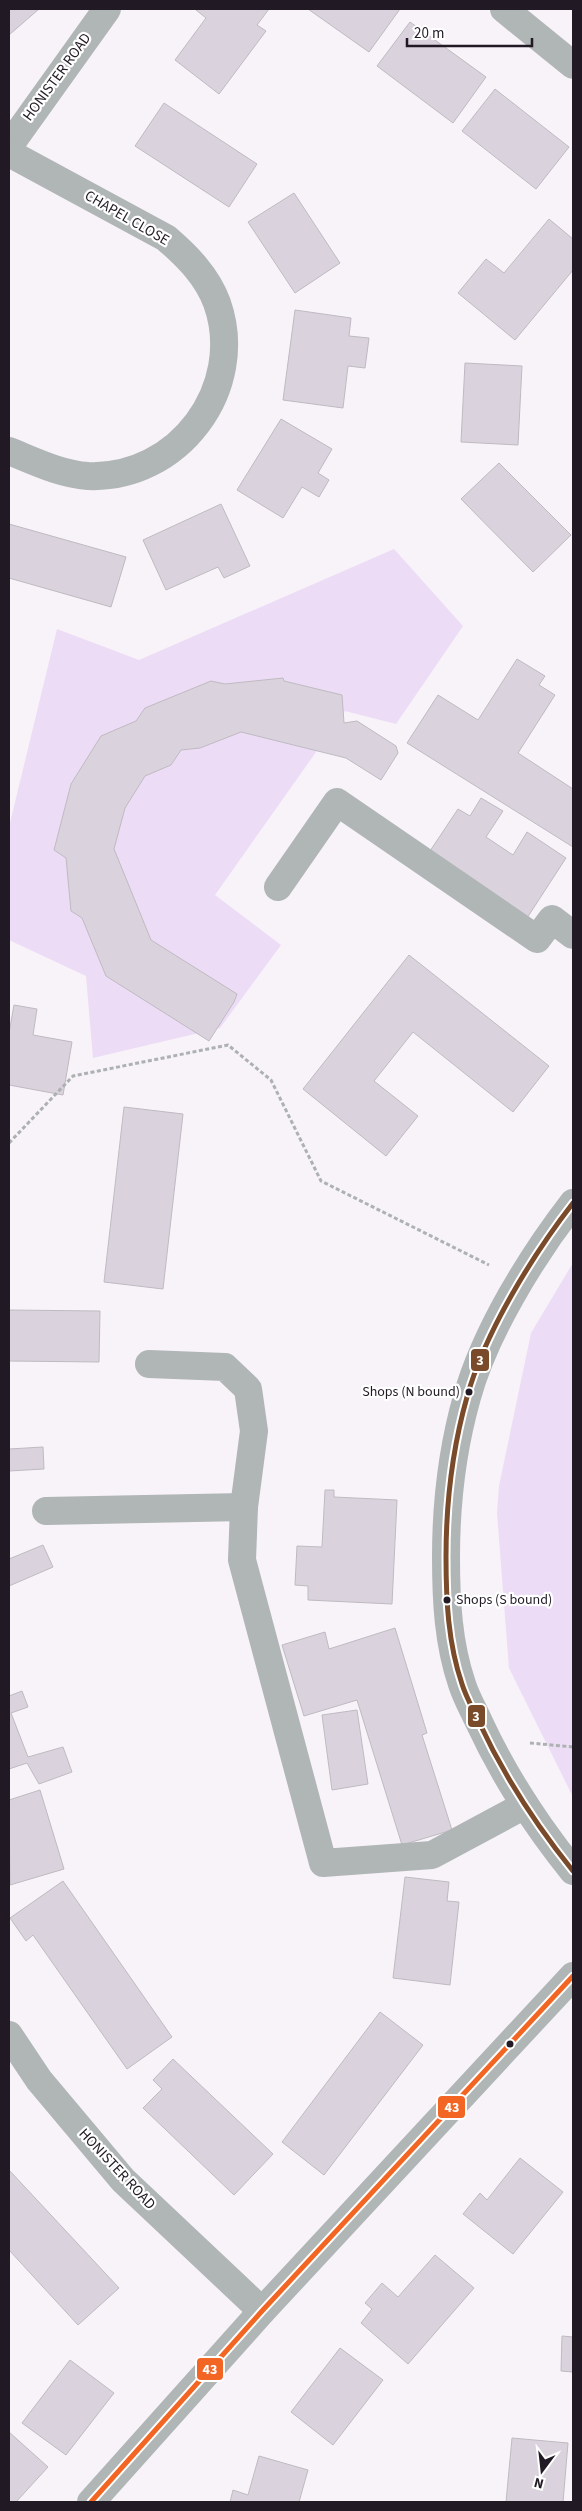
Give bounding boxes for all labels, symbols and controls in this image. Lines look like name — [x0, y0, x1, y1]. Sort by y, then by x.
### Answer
scale bar — [407, 15, 532, 47]
text: 20 m — [414, 23, 444, 44]
street label: HONISTER ROAD — [18, 29, 96, 125]
street label: CHAPEL CLOSE — [81, 185, 173, 251]
line badge: 3 — [470, 1348, 490, 1372]
text: 3 — [476, 1351, 484, 1371]
place label: Shops (N bound) — [362, 1382, 460, 1402]
marker: Shops (N bound) — [464, 1387, 474, 1397]
place label: Shops (S bound) — [456, 1590, 552, 1610]
marker: Shops (S bound) — [442, 1595, 452, 1605]
line badge: 3 — [467, 1704, 486, 1728]
text: 3 — [472, 1707, 480, 1727]
unlabelled marker — [505, 2039, 515, 2049]
line badge: 43 — [437, 2095, 466, 2119]
text: 43 — [445, 2098, 459, 2118]
street label: HONISTER ROAD — [74, 2124, 160, 2214]
line badge: 43 — [196, 2357, 224, 2381]
text: 43 — [203, 2360, 217, 2380]
north arrow — [517, 2446, 567, 2496]
text: N — [532, 2472, 546, 2493]

